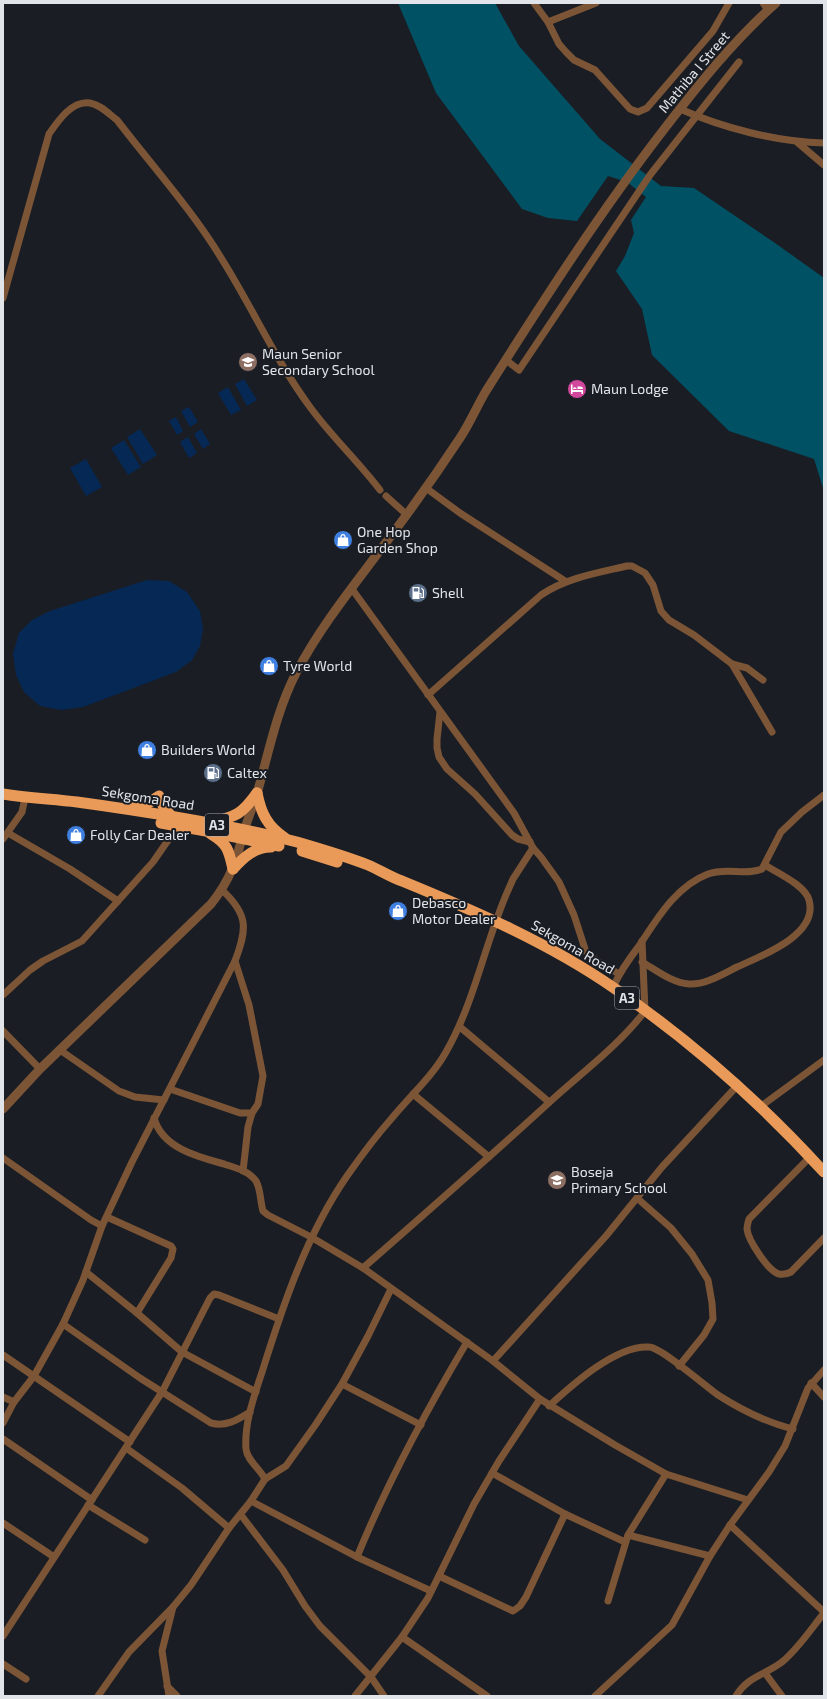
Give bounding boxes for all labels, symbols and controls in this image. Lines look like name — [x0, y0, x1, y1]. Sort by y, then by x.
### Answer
street label: Mathiba I Street — [655, 27, 733, 116]
place label: Maun Senior Secondary School — [262, 345, 375, 378]
school or university icon: Maun Senior Secondary School — [237, 351, 259, 373]
hotel icon: Maun Lodge — [566, 378, 588, 400]
place label: Maun Lodge — [591, 380, 669, 397]
place label: One Hop Garden Shop — [357, 523, 438, 556]
shop icon: One Hop Garden Shop — [332, 529, 354, 551]
fuel station icon: Shell — [407, 582, 429, 604]
place label: Shell — [432, 584, 465, 601]
shop icon: Tyre World — [258, 655, 280, 677]
place label: Tyre World — [283, 657, 352, 674]
shop icon: Builders World — [136, 739, 158, 761]
place label: Builders World — [161, 741, 255, 758]
fuel station icon: Caltex — [202, 762, 224, 784]
place label: Caltex — [227, 764, 268, 781]
street label: Sekgoma Road — [101, 782, 196, 813]
road number: A3 — [205, 814, 229, 836]
shop icon: Folly Car Dealer — [65, 824, 87, 846]
place label: Folly Car Dealer — [90, 826, 190, 843]
place label: Debasco Motor Dealer — [412, 894, 496, 927]
shop icon: Debasco Motor Dealer — [387, 900, 409, 922]
street label: Sekgoma Road — [528, 916, 618, 977]
road number: A3 — [615, 987, 639, 1009]
place label: Boseja Primary School — [571, 1163, 668, 1196]
school or university icon: Boseja Primary School — [546, 1169, 568, 1191]

